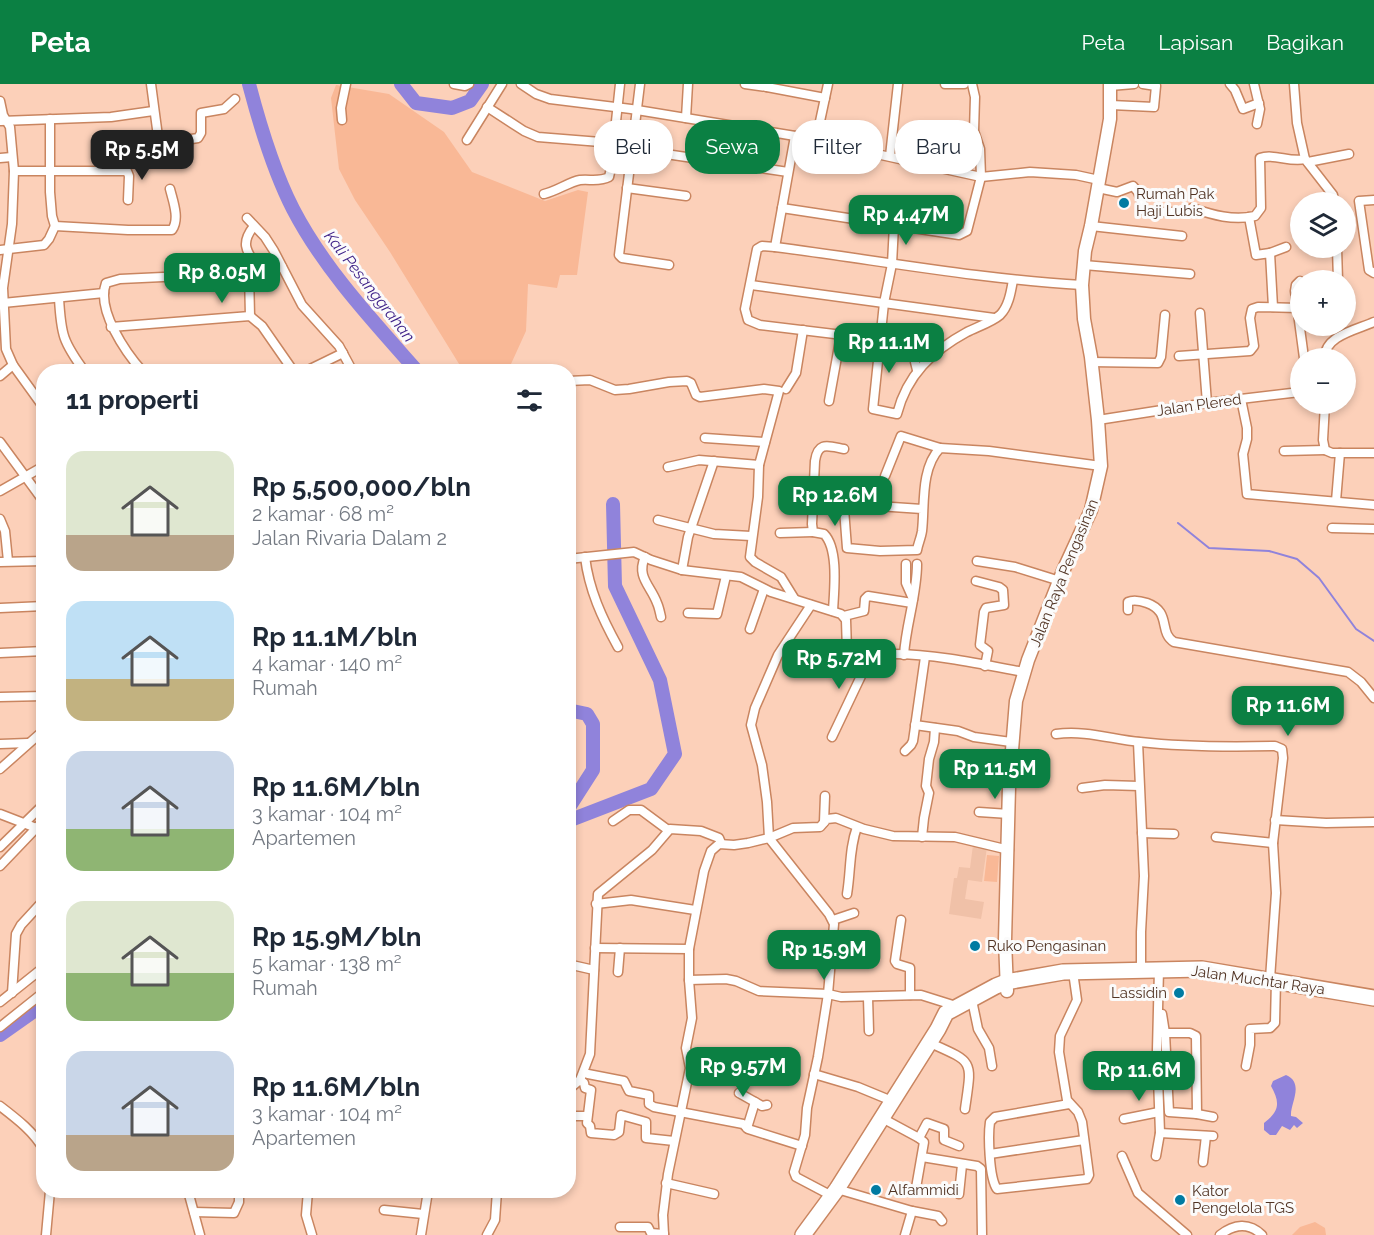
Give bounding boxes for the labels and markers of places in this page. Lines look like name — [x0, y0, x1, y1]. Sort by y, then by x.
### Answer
pin: Rp 5.5M — [87, 130, 197, 181]
place label: Rumah Pak Haji Lubis — [1136, 185, 1215, 220]
pin: Rp 4.47M — [844, 195, 968, 246]
marker: Rumah Pak Haji Lubis — [1117, 196, 1131, 210]
pin: Rp 8.05M — [160, 253, 284, 304]
pin: Rp 11.1M — [827, 323, 951, 374]
pin: Rp 12.6M — [773, 476, 897, 527]
pin: Rp 5.72M — [777, 639, 901, 690]
pin: Rp 11.6M — [1226, 686, 1350, 737]
pin: Rp 11.5M — [933, 749, 1057, 800]
pin: Rp 15.9M — [762, 930, 886, 981]
place label: Ruko Pengasinan — [987, 937, 1106, 955]
marker: Ruko Pengasinan — [968, 939, 982, 953]
place label: Lassidin — [1111, 984, 1167, 1002]
marker: Lassidin — [1172, 986, 1186, 1000]
pin: Rp 9.57M — [681, 1047, 805, 1098]
pin: Rp 11.6M — [1077, 1051, 1201, 1102]
place label: Alfammidi — [888, 1181, 959, 1199]
place label: Kator Pengelola TGS — [1192, 1182, 1294, 1217]
marker: Alfammidi — [869, 1183, 883, 1197]
marker: Kator Pengelola TGS — [1173, 1193, 1187, 1207]

